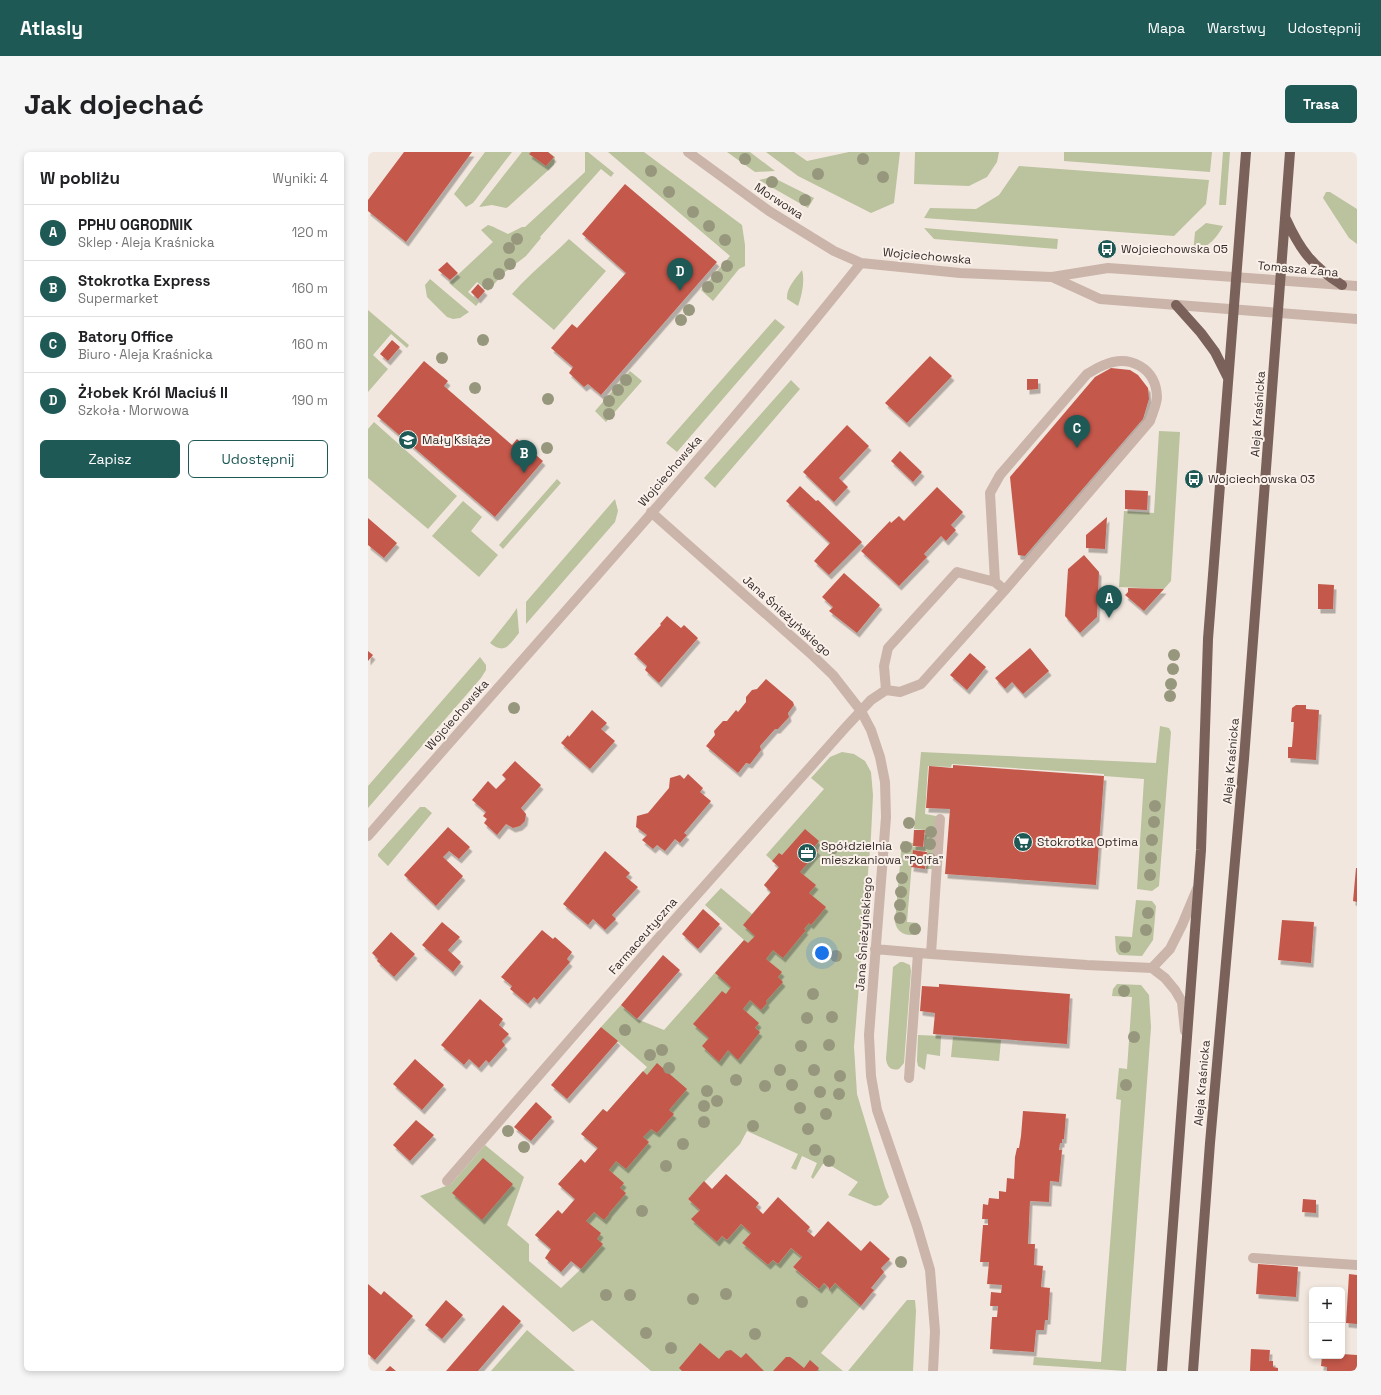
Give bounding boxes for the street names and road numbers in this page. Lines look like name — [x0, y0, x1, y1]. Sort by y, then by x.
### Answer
street label: Morwowa — [751, 179, 807, 223]
street label: Wojciechowska — [882, 244, 972, 268]
street label: Tomasza Zana — [1257, 257, 1339, 281]
street label: Aleja Kraśnicka — [1247, 370, 1269, 457]
street label: Wojciechowska — [635, 432, 705, 510]
street label: Jana Śnieżyńskiego — [739, 572, 835, 660]
street label: Wojciechowska — [422, 676, 492, 754]
street label: Aleja Kraśnicka — [1219, 717, 1243, 805]
street label: Jana Śnieżyńskiego — [852, 876, 876, 992]
street label: Farmaceutyczna — [605, 894, 681, 978]
street label: Aleja Kraśnicka — [1190, 1039, 1214, 1127]

